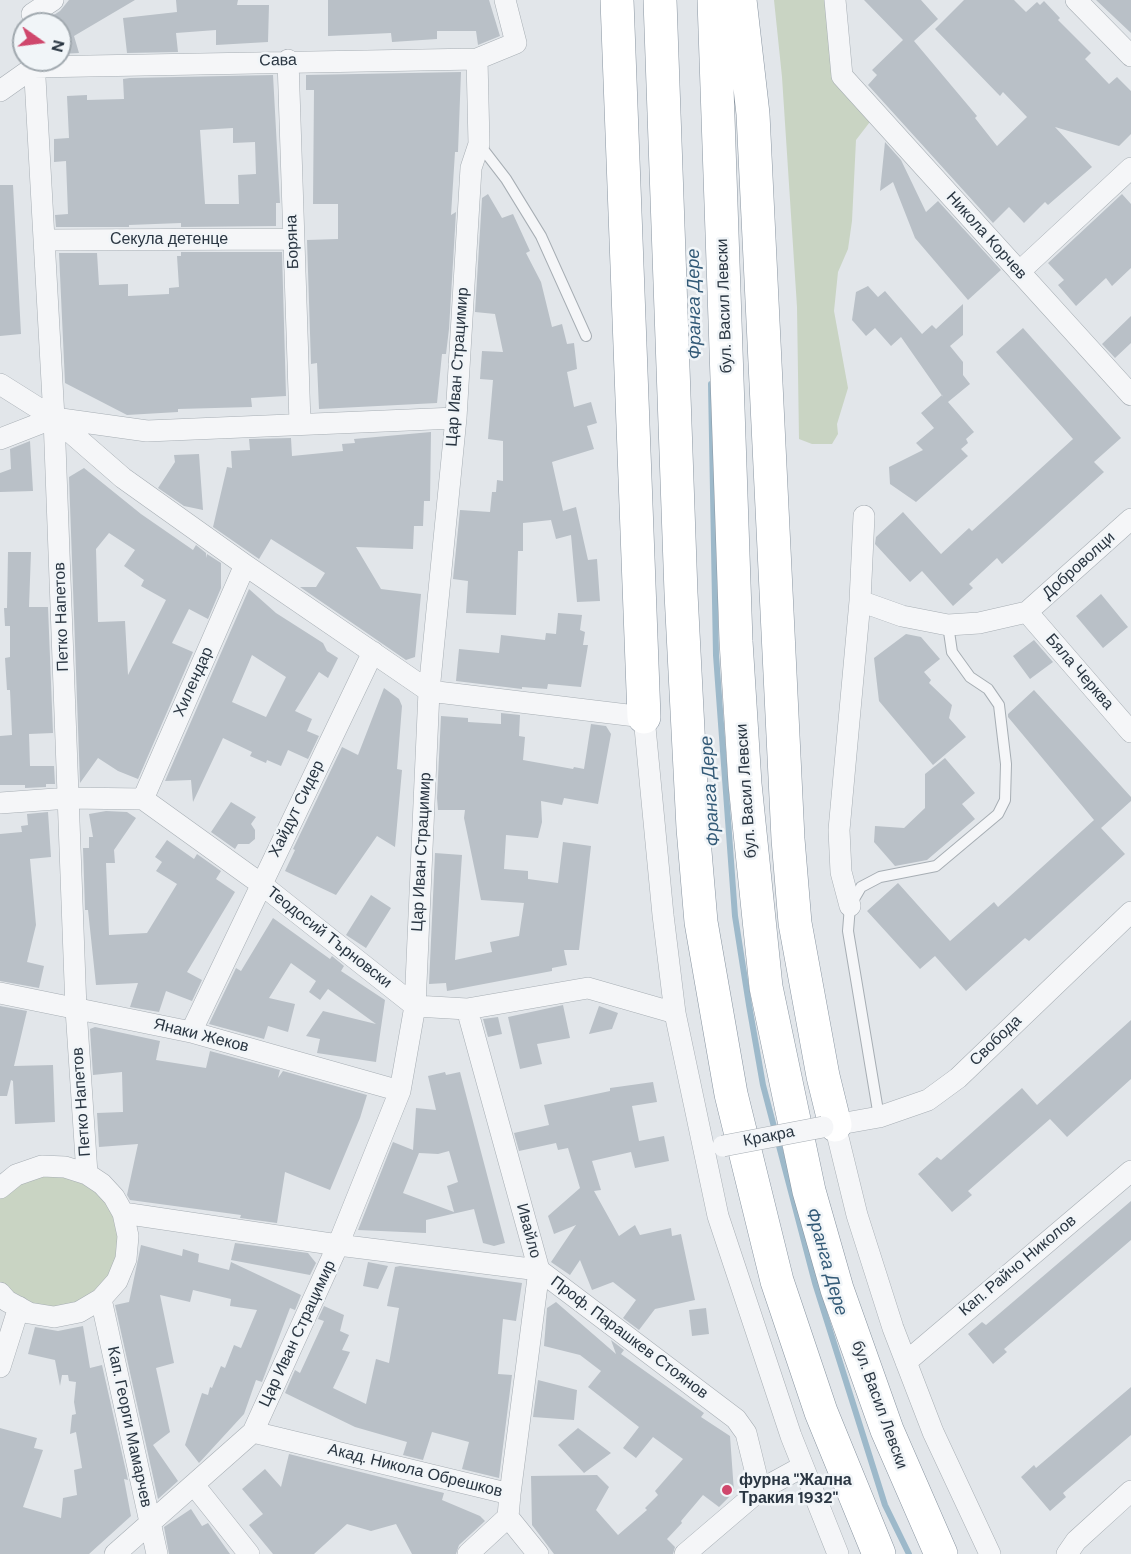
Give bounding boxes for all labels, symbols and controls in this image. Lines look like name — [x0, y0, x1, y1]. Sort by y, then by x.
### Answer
north arrow — [12, 12, 72, 72]
text: N — [46, 38, 70, 54]
street label: Сава — [259, 51, 297, 71]
street label: Никола Корчев — [942, 188, 1030, 284]
street label: Боряна — [282, 214, 304, 270]
street label: Секула детенце — [110, 230, 228, 250]
street label: бул. Васил Левски — [713, 238, 737, 374]
water label: Франга Дере — [683, 248, 707, 360]
street label: Цар Иван Страцимир — [443, 287, 473, 447]
street label: Доброволци — [1039, 528, 1119, 604]
street label: Петко Напетов — [50, 562, 74, 672]
street label: Бяла Черква — [1041, 630, 1117, 714]
street label: Хилендар — [170, 644, 218, 720]
street label: бул. Васил Левски — [733, 723, 761, 859]
water label: Франга Дере — [696, 735, 726, 847]
street label: Хайдут Сидер — [265, 758, 329, 860]
street label: Цар Иван Страцимир — [408, 772, 436, 932]
street label: Теодосий Търновски — [263, 883, 395, 993]
street label: Свобода — [966, 1012, 1026, 1070]
street label: Янаки Жеков — [151, 1015, 251, 1057]
street label: Петко Напетов — [69, 1047, 95, 1157]
street label: Кракра — [742, 1123, 796, 1151]
street label: Ивайло — [511, 1201, 545, 1261]
water label: Франга Дере — [800, 1206, 852, 1318]
street label: Кап. Райчо Николов — [956, 1211, 1080, 1321]
street label: Цар Иван Страцимир — [256, 1258, 340, 1410]
street label: Проф. Парашкев Стоянов — [546, 1272, 712, 1404]
street label: бул. Васил Левски — [847, 1338, 911, 1472]
street label: Кап. Георги Мамарчев — [103, 1345, 155, 1509]
street label: Акад. Никола Обрешков — [326, 1440, 504, 1502]
place label: фурна "Жална Тракия 1932" — [739, 1471, 852, 1509]
marker: фурна "Жална Тракия 1932" — [720, 1483, 734, 1497]

